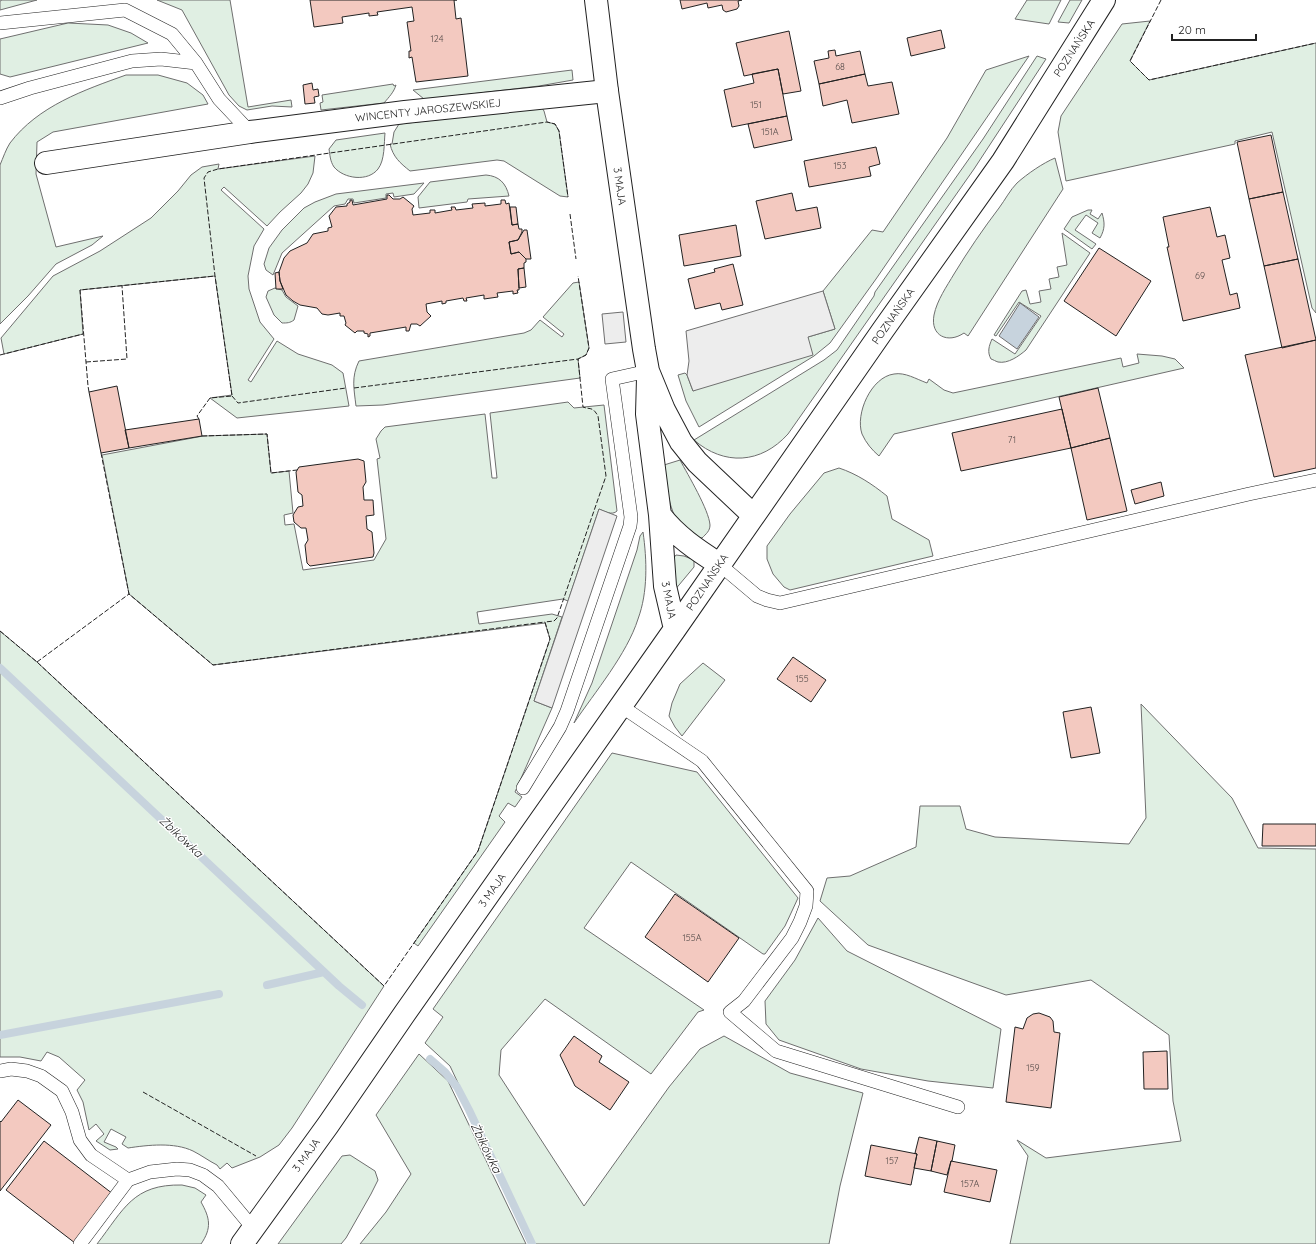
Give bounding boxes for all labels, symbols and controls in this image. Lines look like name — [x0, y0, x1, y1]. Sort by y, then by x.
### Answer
scale bar — [1172, 16, 1256, 42]
street label: POZNAŃSKA — [1050, 17, 1098, 79]
text: 20 m — [1178, 22, 1206, 37]
house number: 124 — [431, 33, 444, 44]
house number: 68 — [835, 61, 845, 72]
street label: WINCENTY JAROSZEWSKIEJ — [354, 95, 502, 125]
house number: 151 — [750, 99, 762, 110]
house number: 151A — [761, 126, 779, 137]
house number: 153 — [834, 160, 847, 171]
street label: 3 MAJA — [610, 166, 630, 206]
house number: 69 — [1195, 270, 1205, 281]
street label: POZNAŃSKA — [868, 285, 918, 347]
house number: 71 — [1008, 434, 1016, 445]
street label: POZNAŃSKA — [683, 551, 731, 613]
street label: 3 MAJA — [658, 580, 680, 620]
house number: 155 — [795, 673, 809, 684]
water label: Żbikówka — [157, 813, 207, 861]
street label: 3 MAJA — [475, 870, 509, 910]
house number: 155A — [683, 932, 702, 943]
house number: 159 — [1026, 1062, 1040, 1073]
water label: Żbikówka — [468, 1120, 505, 1176]
street label: 3 MAJA — [289, 1135, 323, 1175]
house number: 157 — [886, 1155, 899, 1166]
house number: 157A — [961, 1178, 980, 1189]

